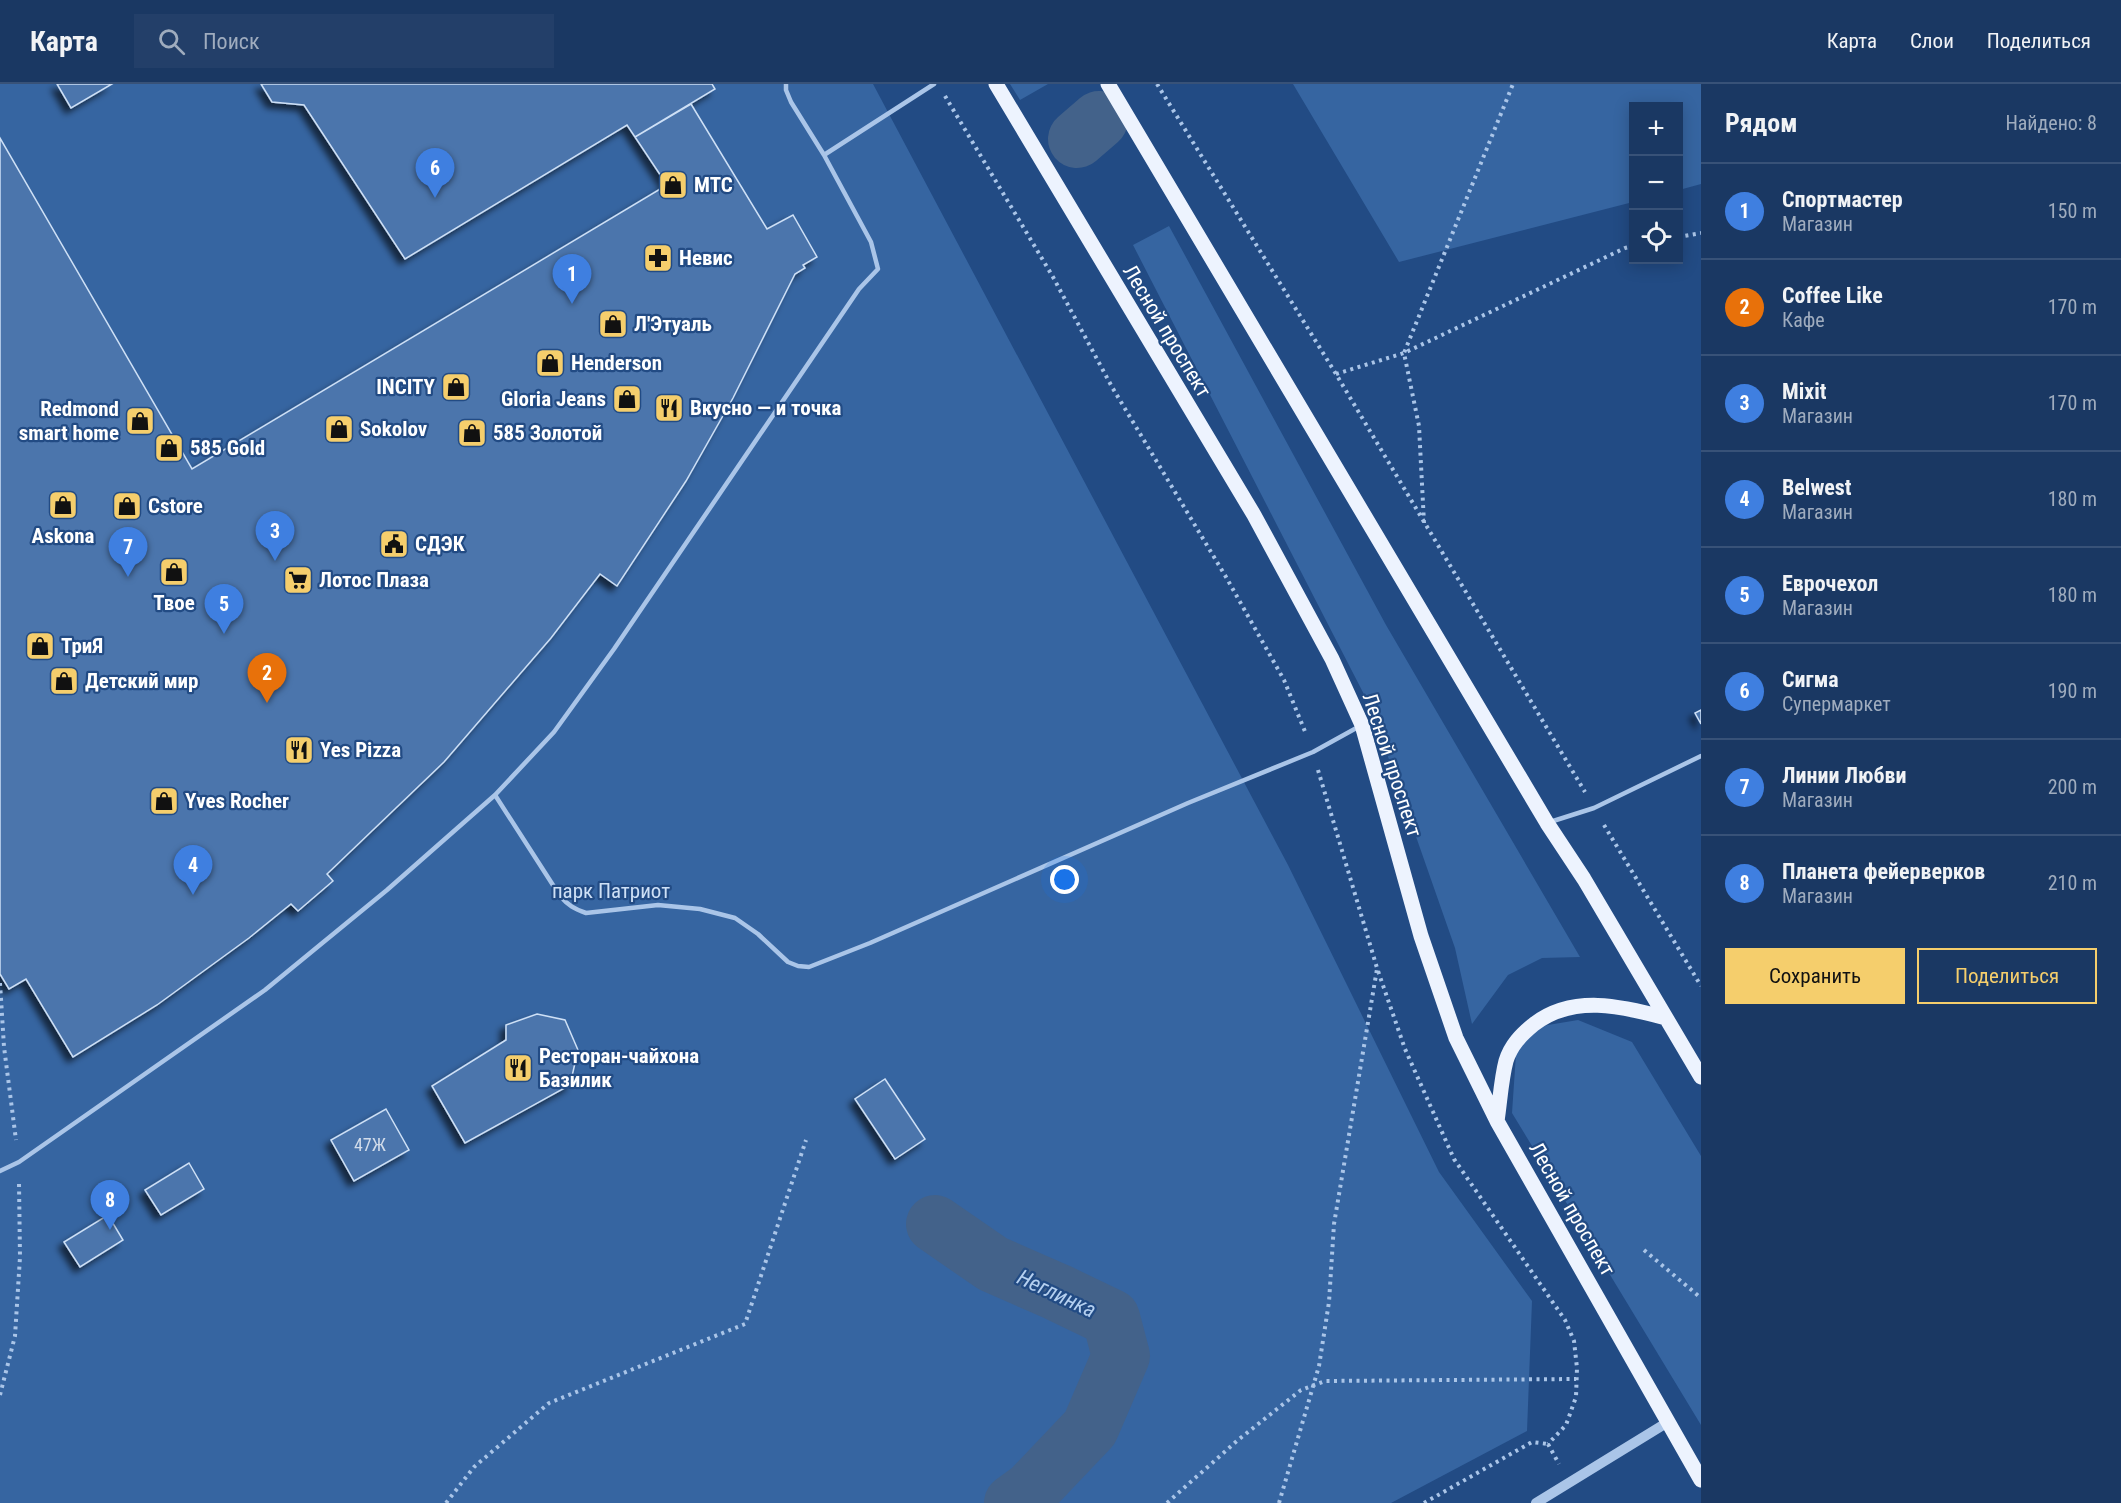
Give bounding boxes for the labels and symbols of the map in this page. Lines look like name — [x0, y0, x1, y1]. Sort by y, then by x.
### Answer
pin: 6 — [416, 148, 454, 198]
shop icon: МТС — [657, 169, 689, 201]
place label: МТС — [694, 173, 733, 197]
pharmacy icon: Невис — [642, 242, 674, 274]
place label: Невис — [679, 246, 733, 270]
pin: 1 — [552, 254, 592, 304]
street label: Лесной проспект — [1118, 260, 1216, 402]
shop icon: Л'Этуаль — [597, 308, 629, 340]
place label: Л'Этуаль — [634, 312, 712, 336]
shop icon: Henderson — [534, 347, 566, 379]
place label: Henderson — [571, 351, 662, 375]
shop icon: INCITY — [440, 371, 472, 403]
place label: INCITY — [376, 375, 436, 399]
shop icon: Gloria Jeans — [611, 383, 643, 415]
place label: Gloria Jeans — [501, 387, 606, 411]
restaurant icon: Вкусно — и точка — [653, 392, 685, 424]
place label: Вкусно — и точка — [690, 396, 842, 420]
place label: Redmond smart home — [19, 397, 119, 445]
shop icon: Redmond smart home — [124, 405, 156, 437]
shop icon: Sokolov — [323, 413, 355, 445]
place label: Sokolov — [360, 417, 428, 441]
shop icon: 585 Золотой — [456, 417, 488, 449]
place label: 585 Золотой — [493, 421, 602, 445]
shop icon: 585 Gold — [153, 432, 185, 464]
place label: 585 Gold — [190, 436, 265, 460]
shop icon: Askona — [47, 489, 79, 521]
shop icon: Cstore — [111, 490, 143, 522]
place label: Cstore — [148, 494, 203, 518]
pin: 3 — [256, 512, 294, 561]
place label: Askona — [32, 524, 95, 548]
pin: 7 — [108, 528, 148, 577]
public building icon: СДЭК — [378, 528, 410, 560]
place label: СДЭК — [415, 532, 465, 556]
shop icon: Твое — [158, 556, 190, 588]
supermarket icon: Лотос Плаза — [282, 564, 314, 596]
place label: Лотос Плаза — [319, 568, 429, 592]
pin: 5 — [204, 584, 244, 634]
place label: Твое — [153, 591, 195, 615]
shop icon: ТриЯ — [24, 630, 56, 662]
place label: ТриЯ — [61, 634, 103, 658]
pin: 2 — [248, 654, 286, 703]
shop icon: Детский мир — [48, 665, 80, 697]
place label: Детский мир — [85, 669, 199, 693]
street label: Лесной проспект — [1357, 690, 1427, 840]
restaurant icon: Yes Pizza — [283, 734, 315, 766]
place label: Yes Pizza — [320, 738, 401, 762]
shop icon: Yves Rocher — [148, 785, 180, 817]
place label: Yves Rocher — [185, 789, 289, 813]
pin: 4 — [174, 846, 212, 895]
your location — [1050, 865, 1079, 894]
park label: парк Патриот — [552, 879, 670, 903]
place label: Ресторан-чайхона Базилик — [539, 1044, 699, 1092]
restaurant icon: Ресторан-чайхона Базилик — [502, 1052, 534, 1084]
house number: 47Ж — [354, 1134, 386, 1155]
street label: Лесной проспект — [1524, 1138, 1620, 1280]
pin: 8 — [90, 1180, 130, 1230]
water label: Неглинка — [1014, 1264, 1100, 1322]

